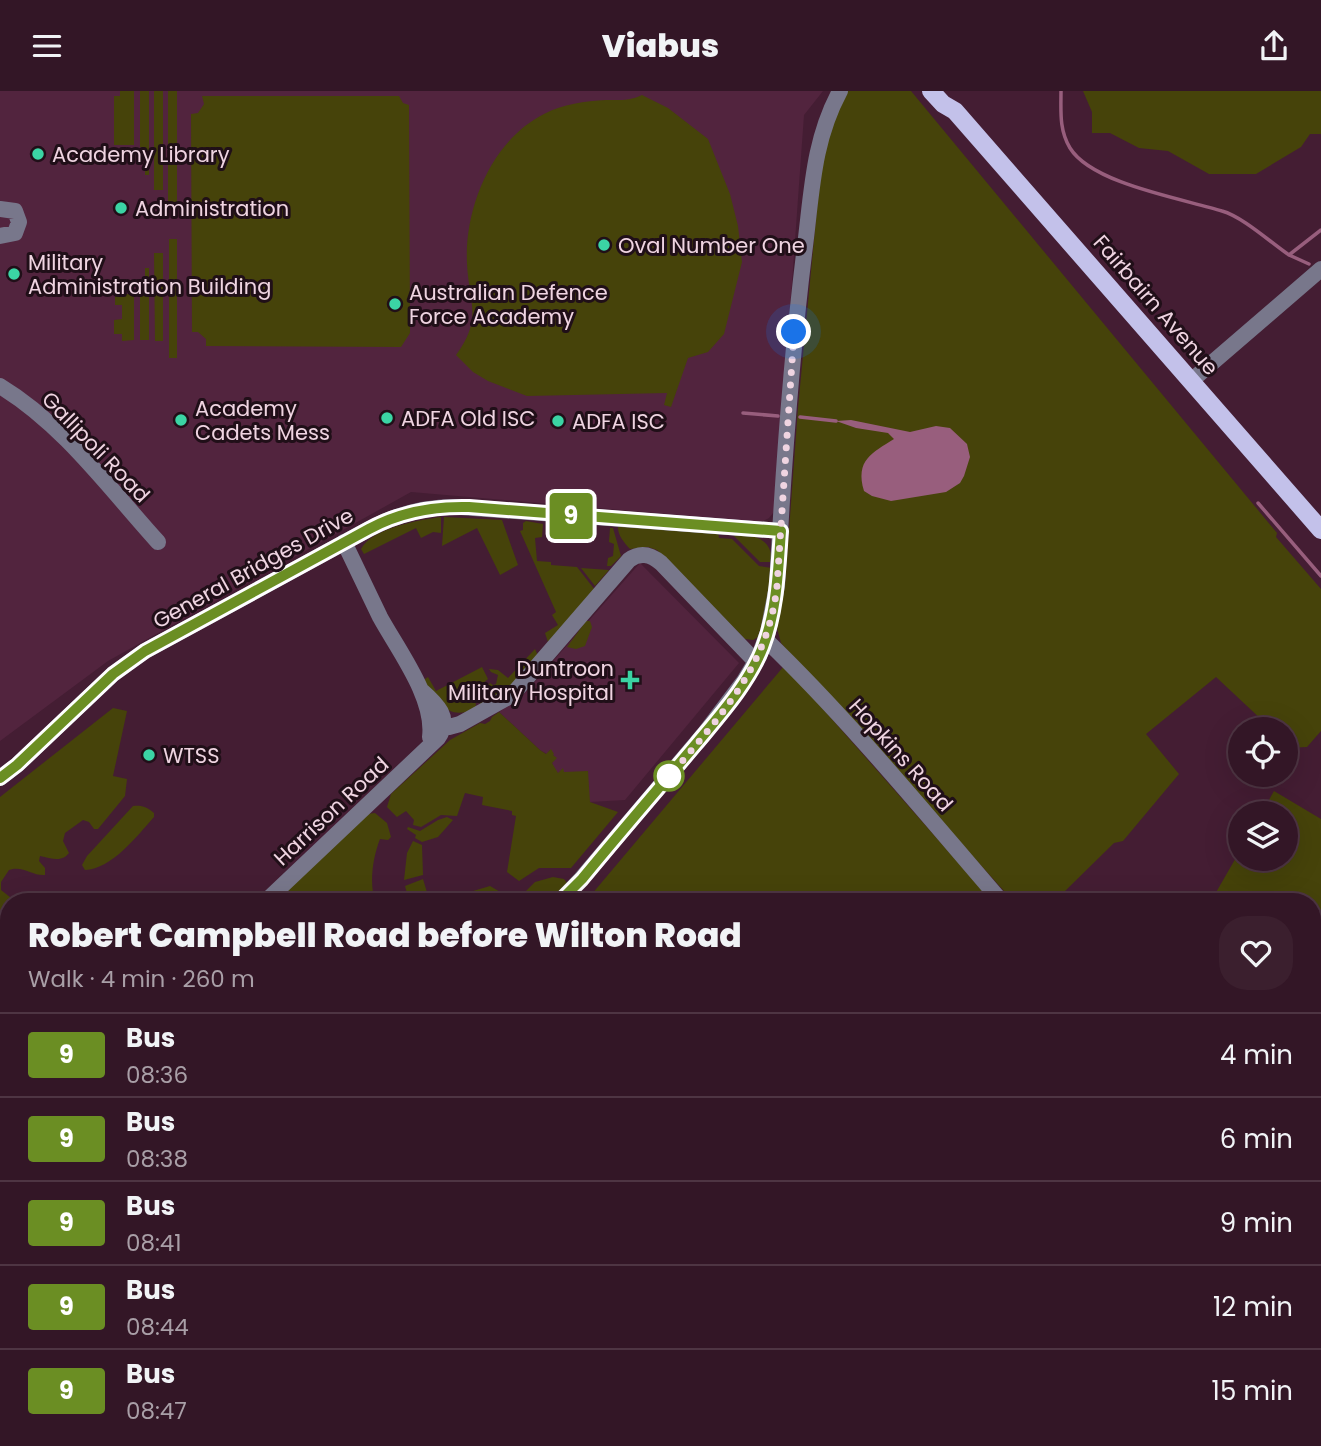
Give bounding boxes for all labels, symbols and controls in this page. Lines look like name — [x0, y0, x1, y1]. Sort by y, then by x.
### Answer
text: Viabus — [602, 23, 719, 68]
icon: menu — [28, 27, 66, 65]
icon: share — [1255, 27, 1293, 65]
place label: Academy Library — [52, 140, 230, 169]
marker: Academy Library — [30, 146, 46, 162]
place label: Administration — [135, 194, 289, 223]
marker: Administration — [113, 200, 129, 216]
street label: Fairbairn Avenue — [1087, 229, 1225, 381]
place label: Oval Number One — [618, 231, 805, 260]
marker: Oval Number One — [596, 237, 612, 253]
place label: Military Administration Building — [28, 248, 271, 301]
marker: Military Administration Building — [6, 266, 22, 282]
place label: Australian Defence Force Academy — [409, 278, 608, 331]
marker: Australian Defence Force Academy — [387, 296, 403, 312]
your location — [776, 314, 811, 349]
street label: Gallipoli Road — [35, 385, 157, 509]
place label: Academy Cadets Mess — [195, 394, 330, 447]
place label: ADFA Old ISC — [401, 404, 536, 433]
place label: ADFA ISC — [572, 407, 665, 436]
marker: ADFA Old ISC — [379, 410, 395, 426]
marker: Academy Cadets Mess — [173, 412, 189, 428]
marker: ADFA ISC — [550, 413, 566, 429]
line badge: 9 — [548, 493, 594, 539]
text: 9 — [564, 499, 578, 532]
street label: General Bridges Drive — [148, 501, 358, 635]
place label: Duntroon Military Hospital — [448, 654, 614, 707]
marker: Duntroon Military Hospital — [620, 670, 640, 690]
street label: Hopkins Road — [842, 692, 960, 818]
map controls — [1228, 717, 1298, 871]
button: locate — [1228, 717, 1298, 787]
place label: WTSS — [163, 741, 220, 770]
marker: WTSS — [141, 747, 157, 763]
street label: Harrison Road — [267, 750, 395, 872]
unlabelled marker — [654, 761, 684, 791]
button: layers — [1228, 801, 1298, 871]
text: Robert Campbell Road before Wilton Road — [28, 912, 742, 959]
button: heart — [1219, 916, 1293, 990]
text: Walk · 4 min · 260 m — [28, 963, 255, 995]
text: Bus — [126, 1020, 175, 1056]
text: 4 min — [1220, 1037, 1293, 1073]
text: 9 — [59, 1038, 74, 1071]
text: 08:36 — [126, 1059, 188, 1091]
text: Bus — [126, 1104, 175, 1140]
text: 6 min — [1220, 1121, 1293, 1157]
text: 9 — [59, 1122, 74, 1155]
text: 08:38 — [126, 1143, 188, 1175]
text: Bus — [126, 1188, 175, 1224]
text: 9 min — [1220, 1205, 1293, 1241]
text: 9 — [59, 1206, 74, 1239]
text: 08:41 — [126, 1227, 182, 1259]
text: Bus — [126, 1272, 175, 1308]
text: 12 min — [1213, 1289, 1293, 1325]
text: 9 — [59, 1290, 74, 1323]
text: 08:44 — [126, 1311, 189, 1343]
text: Bus — [126, 1356, 175, 1392]
text: 15 min — [1212, 1373, 1293, 1409]
text: 9 — [59, 1374, 74, 1407]
text: 08:47 — [126, 1395, 187, 1427]

